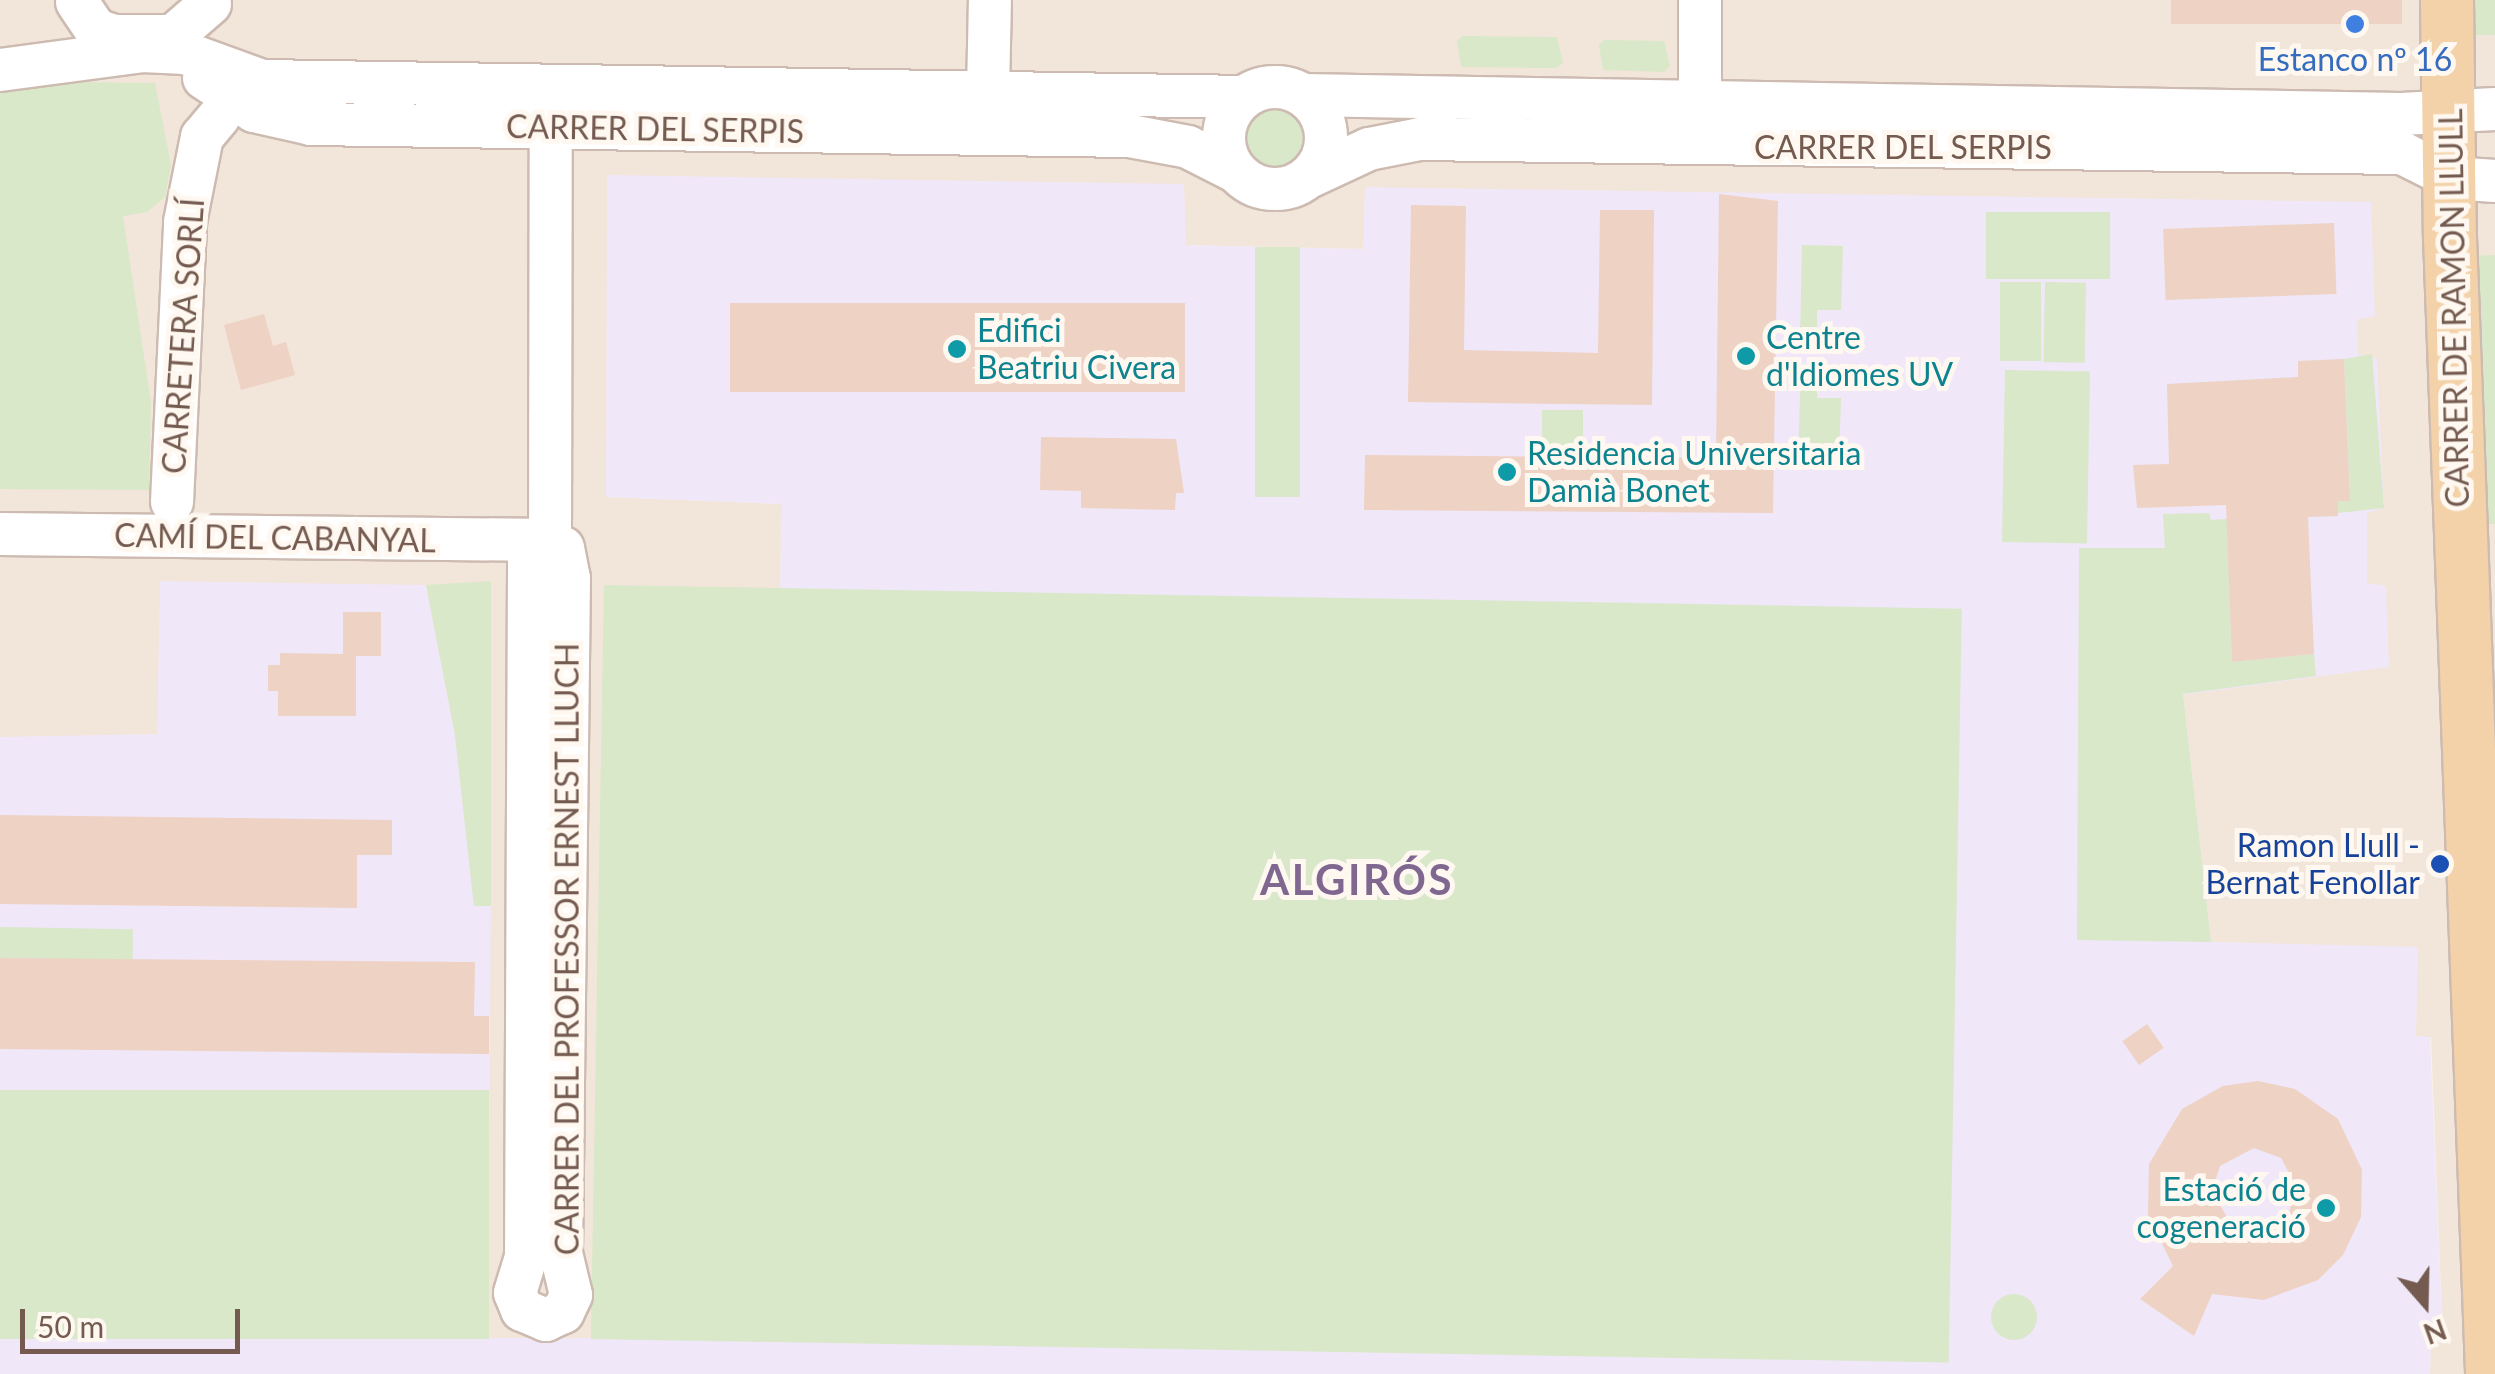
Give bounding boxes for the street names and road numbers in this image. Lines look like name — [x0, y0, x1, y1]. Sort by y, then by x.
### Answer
street label: CARRER DEL SERPIS — [505, 107, 805, 151]
street label: CARRER DE RAMON LLULL — [2431, 108, 2477, 508]
street label: CARRER DEL SERPIS — [1754, 128, 2052, 166]
street label: CARRETERA SORLÍ — [154, 196, 212, 476]
street label: CAMÍ DEL CABANYAL — [113, 516, 437, 560]
street label: CARRER DEL PROFESSOR ERNEST LLUCH — [548, 642, 586, 1256]

